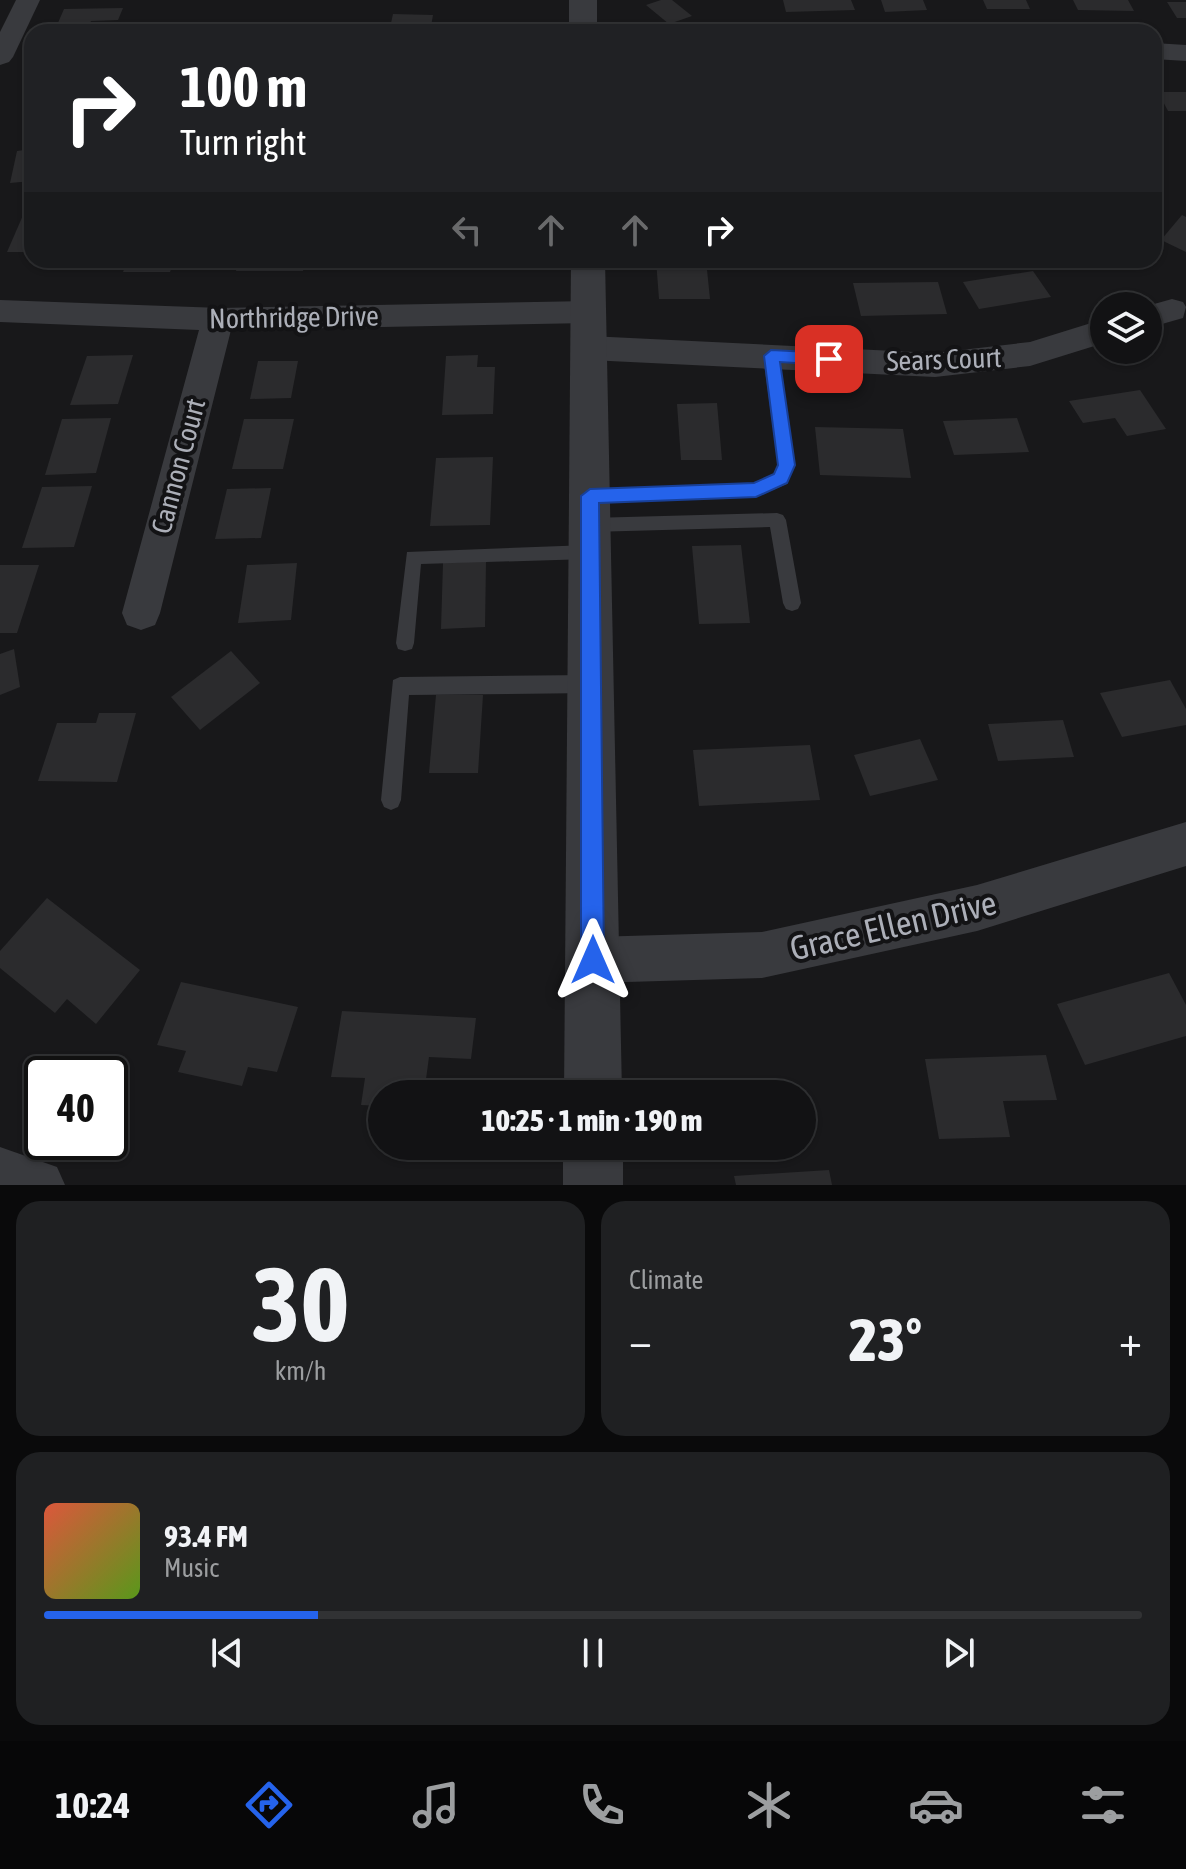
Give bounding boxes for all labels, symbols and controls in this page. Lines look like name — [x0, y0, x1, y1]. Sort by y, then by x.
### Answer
text: 100 m — [180, 55, 307, 119]
icon: right — [48, 56, 152, 160]
text: Turn right — [180, 121, 307, 163]
icon: left — [445, 208, 489, 252]
icon: ahead — [529, 208, 573, 252]
icon: ahead — [613, 208, 657, 252]
icon: right — [697, 208, 741, 252]
map controls — [1090, 292, 1162, 364]
button: layers — [1090, 292, 1162, 364]
street label: Northridge Drive — [209, 300, 379, 334]
pin — [795, 325, 863, 393]
icon: arrive — [807, 337, 851, 381]
street label: Sears Court — [886, 341, 1002, 377]
street label: Cannon Court — [145, 395, 211, 537]
street label: Grace Ellen Drive — [786, 882, 1000, 968]
position arrow — [551, 918, 635, 1002]
speed limit sign: 40 — [24, 1056, 128, 1160]
text: 10:25 · 1 min · 190 m — [482, 1103, 702, 1137]
text: 30 — [252, 1244, 349, 1363]
text: Climate — [629, 1265, 703, 1295]
text: 23° — [849, 1305, 922, 1374]
text: − — [629, 1315, 652, 1365]
text: + — [1119, 1315, 1142, 1365]
text: km/h — [275, 1356, 326, 1386]
text: 93.4 FM — [164, 1519, 248, 1553]
text: Music — [164, 1553, 219, 1583]
icon: previous — [205, 1631, 249, 1675]
icon: pause — [571, 1631, 615, 1675]
icon: next — [937, 1631, 981, 1675]
icon: directions — [241, 1777, 297, 1833]
icon: music — [408, 1777, 464, 1833]
icon: phone — [574, 1777, 630, 1833]
icon: climate — [741, 1777, 797, 1833]
icon: car — [908, 1777, 964, 1833]
icon: filters — [1075, 1777, 1131, 1833]
text: 10:24 — [55, 1784, 130, 1826]

